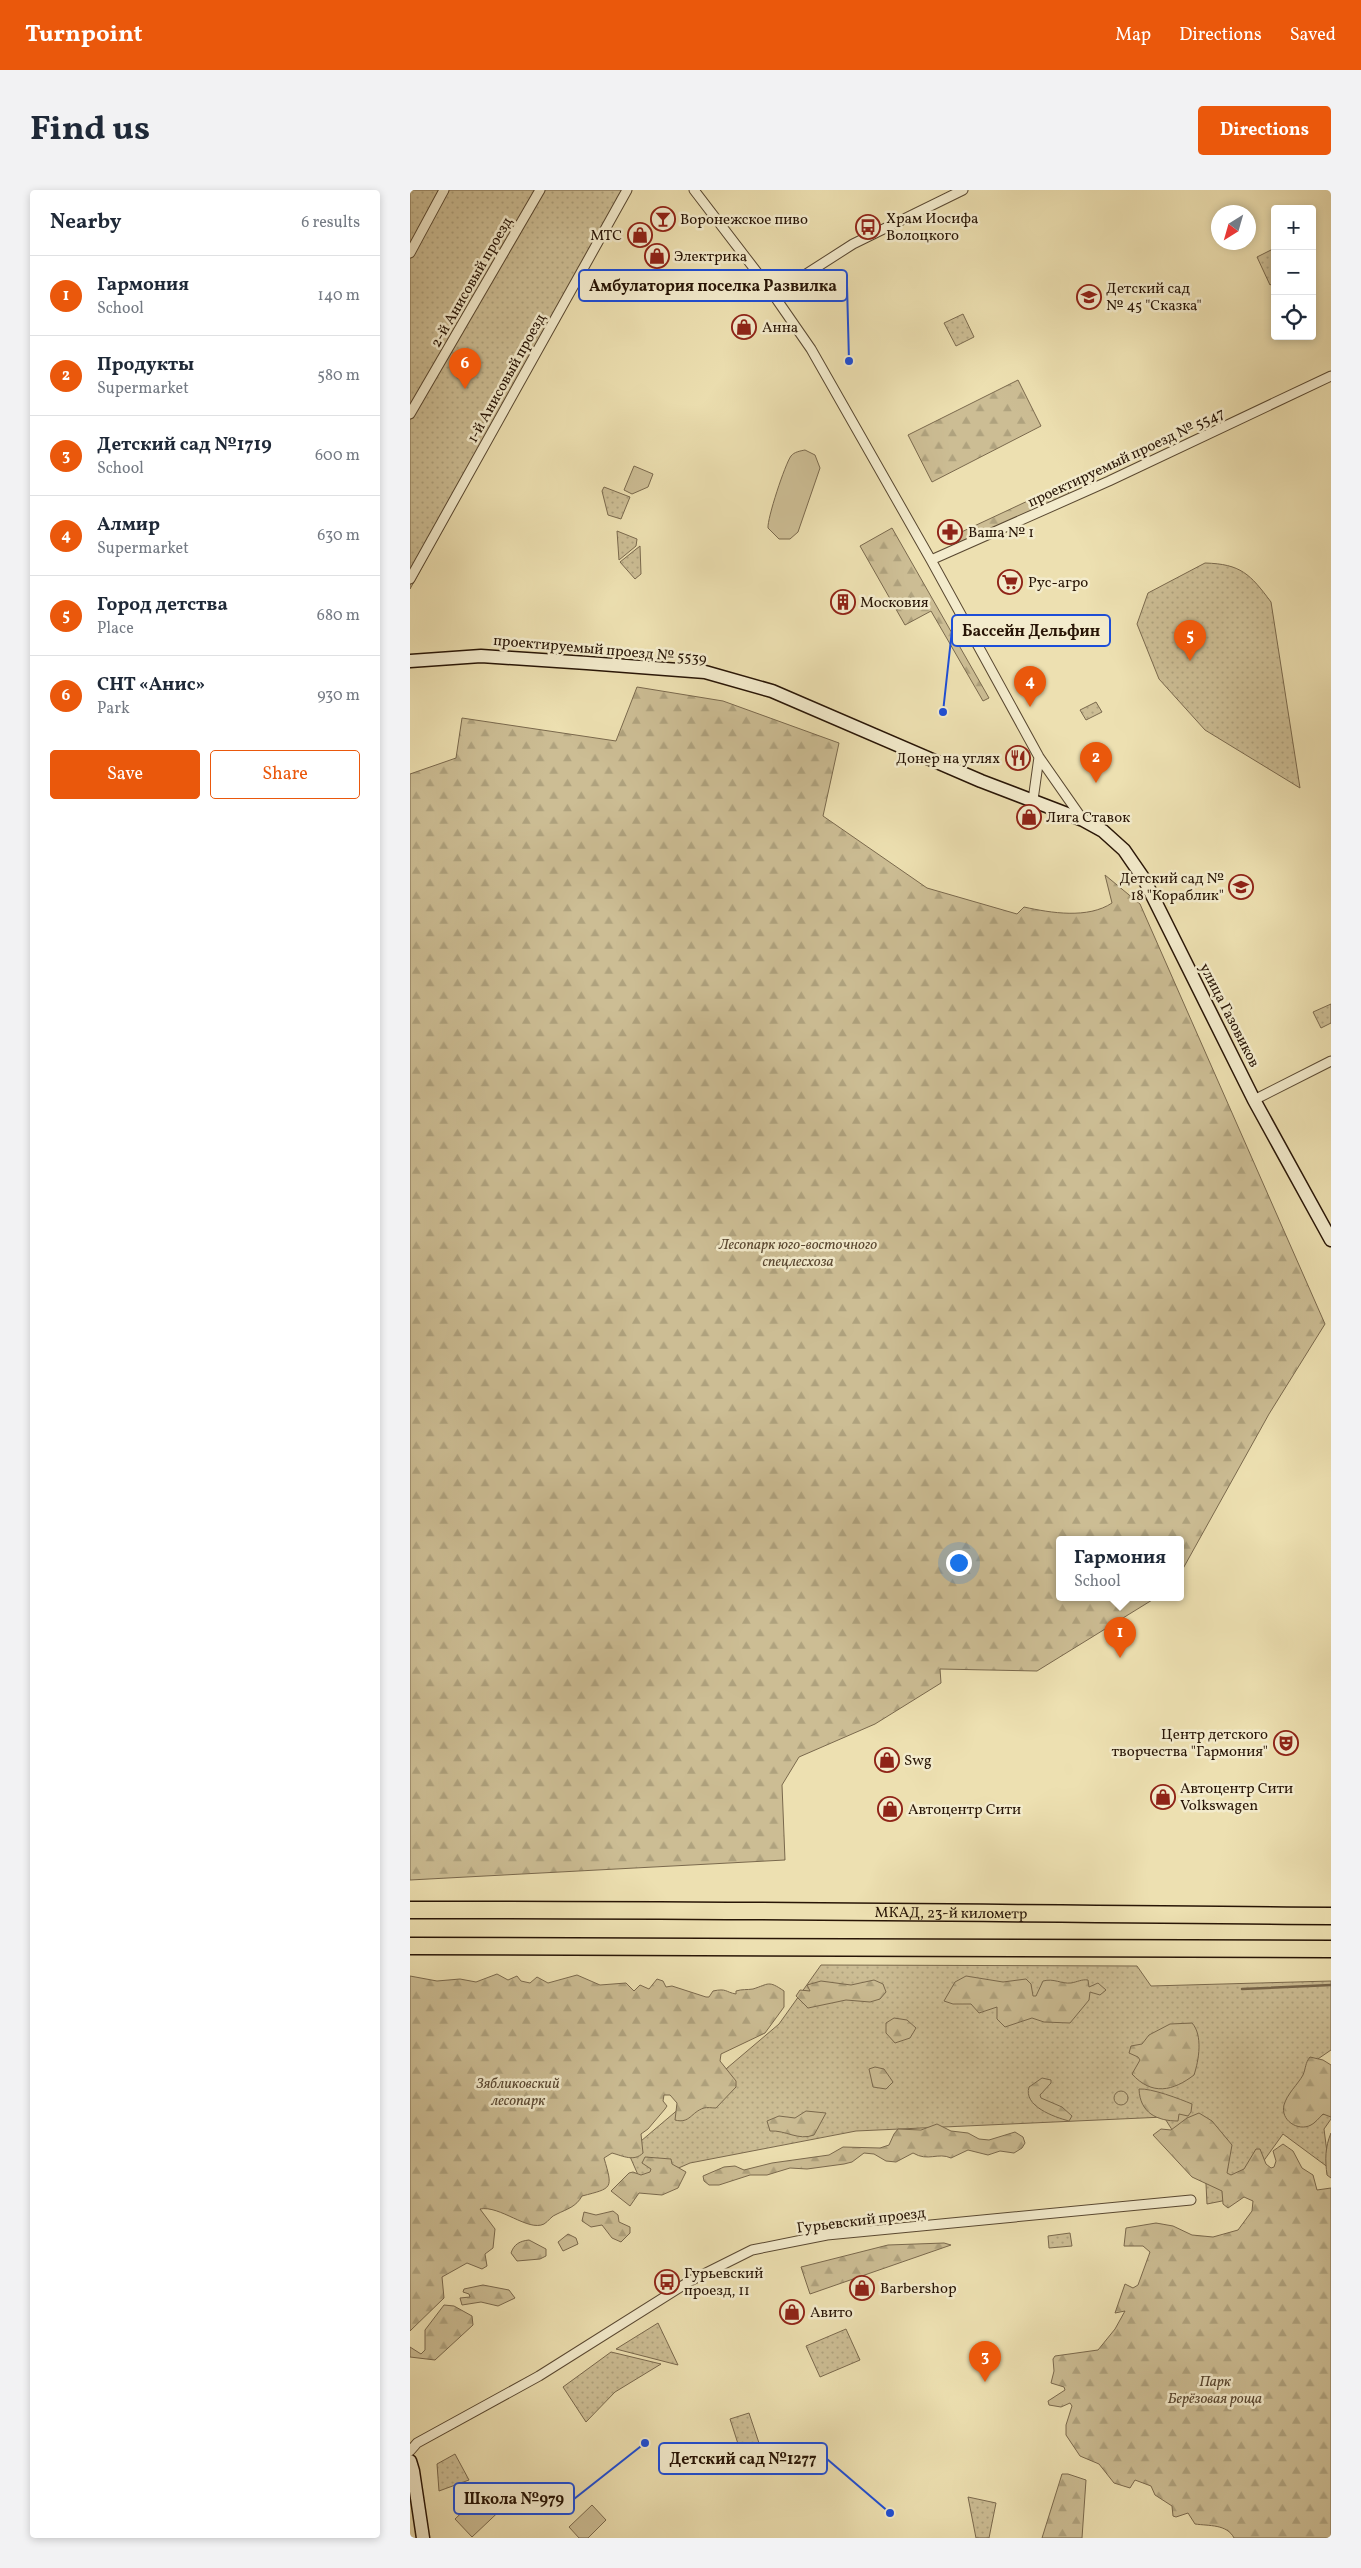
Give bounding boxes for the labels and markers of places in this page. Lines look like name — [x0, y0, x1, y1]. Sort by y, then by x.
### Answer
bar icon: Воронежское пиво — [650, 206, 676, 232]
place label: Храм Иосифа Волоцкого — [886, 209, 978, 247]
place label: Воронежское пиво — [680, 210, 808, 231]
bus stop icon: Храм Иосифа Волоцкого — [855, 214, 881, 240]
shop icon: МТС — [627, 222, 653, 248]
place label: МТС — [590, 226, 622, 247]
shop icon: Электрика — [644, 243, 670, 269]
place label: Электрика — [674, 247, 747, 268]
callout: Амбулатория поселка Развилка — [579, 270, 847, 301]
place label: Детский сад № 45 "Сказка" — [1106, 279, 1202, 317]
school or university icon: Детский сад № 45 "Сказка" — [1076, 284, 1102, 310]
shop icon: Анна — [731, 314, 757, 340]
place label: Анна — [762, 318, 798, 339]
pin: 6 — [449, 348, 481, 389]
pharmacy icon: Ваша № 1 — [937, 519, 963, 545]
place label: Ваша № 1 — [968, 523, 1034, 544]
supermarket icon: Рус-агро — [997, 569, 1023, 595]
place label: Рус-агро — [1028, 573, 1088, 594]
building icon: Московия — [830, 589, 856, 615]
place label: Московия — [860, 593, 929, 614]
callout: Бассейн Дельфин — [952, 615, 1110, 646]
pin: 5 — [1174, 620, 1206, 661]
pin: 4 — [1014, 666, 1046, 707]
pin: 2 — [1080, 742, 1112, 783]
restaurant icon: Донер на углях — [1005, 745, 1031, 771]
place label: Донер на углях — [896, 749, 1000, 770]
shop icon: Лига Ставок — [1016, 804, 1042, 830]
place label: Лига Ставок — [1046, 808, 1130, 829]
place label: Детский сад № 18 "Кораблик" — [1119, 869, 1224, 907]
school or university icon: Детский сад № 18 "Кораблик" — [1228, 874, 1254, 900]
pin: 1 — [1104, 1617, 1136, 1658]
place label: Центр детского творчества "Гармония" — [1111, 1725, 1268, 1763]
theatre icon: Центр детского творчества "Гармония" — [1273, 1730, 1299, 1756]
shop icon: Swg — [874, 1747, 900, 1773]
place label: Swg — [904, 1751, 932, 1772]
place label: Автоцентр Сити Volkswagen — [1180, 1779, 1293, 1817]
shop icon: Автоцентр Сити Volkswagen — [1150, 1784, 1176, 1810]
shop icon: Автоцентр Сити — [877, 1796, 903, 1822]
place label: Автоцентр Сити — [908, 1800, 1021, 1821]
place label: Гурьевский проезд, 11 — [684, 2264, 763, 2302]
bus stop icon: Гурьевский проезд, 11 — [654, 2269, 680, 2295]
shop icon: Barbershop — [849, 2275, 875, 2301]
place label: Barbershop — [880, 2279, 957, 2300]
shop icon: Авито — [779, 2299, 805, 2325]
place label: Авито — [810, 2303, 853, 2324]
pin: 3 — [969, 2341, 1001, 2382]
callout: Детский сад №1277 — [659, 2443, 827, 2474]
callout: Школа №979 — [454, 2483, 574, 2514]

